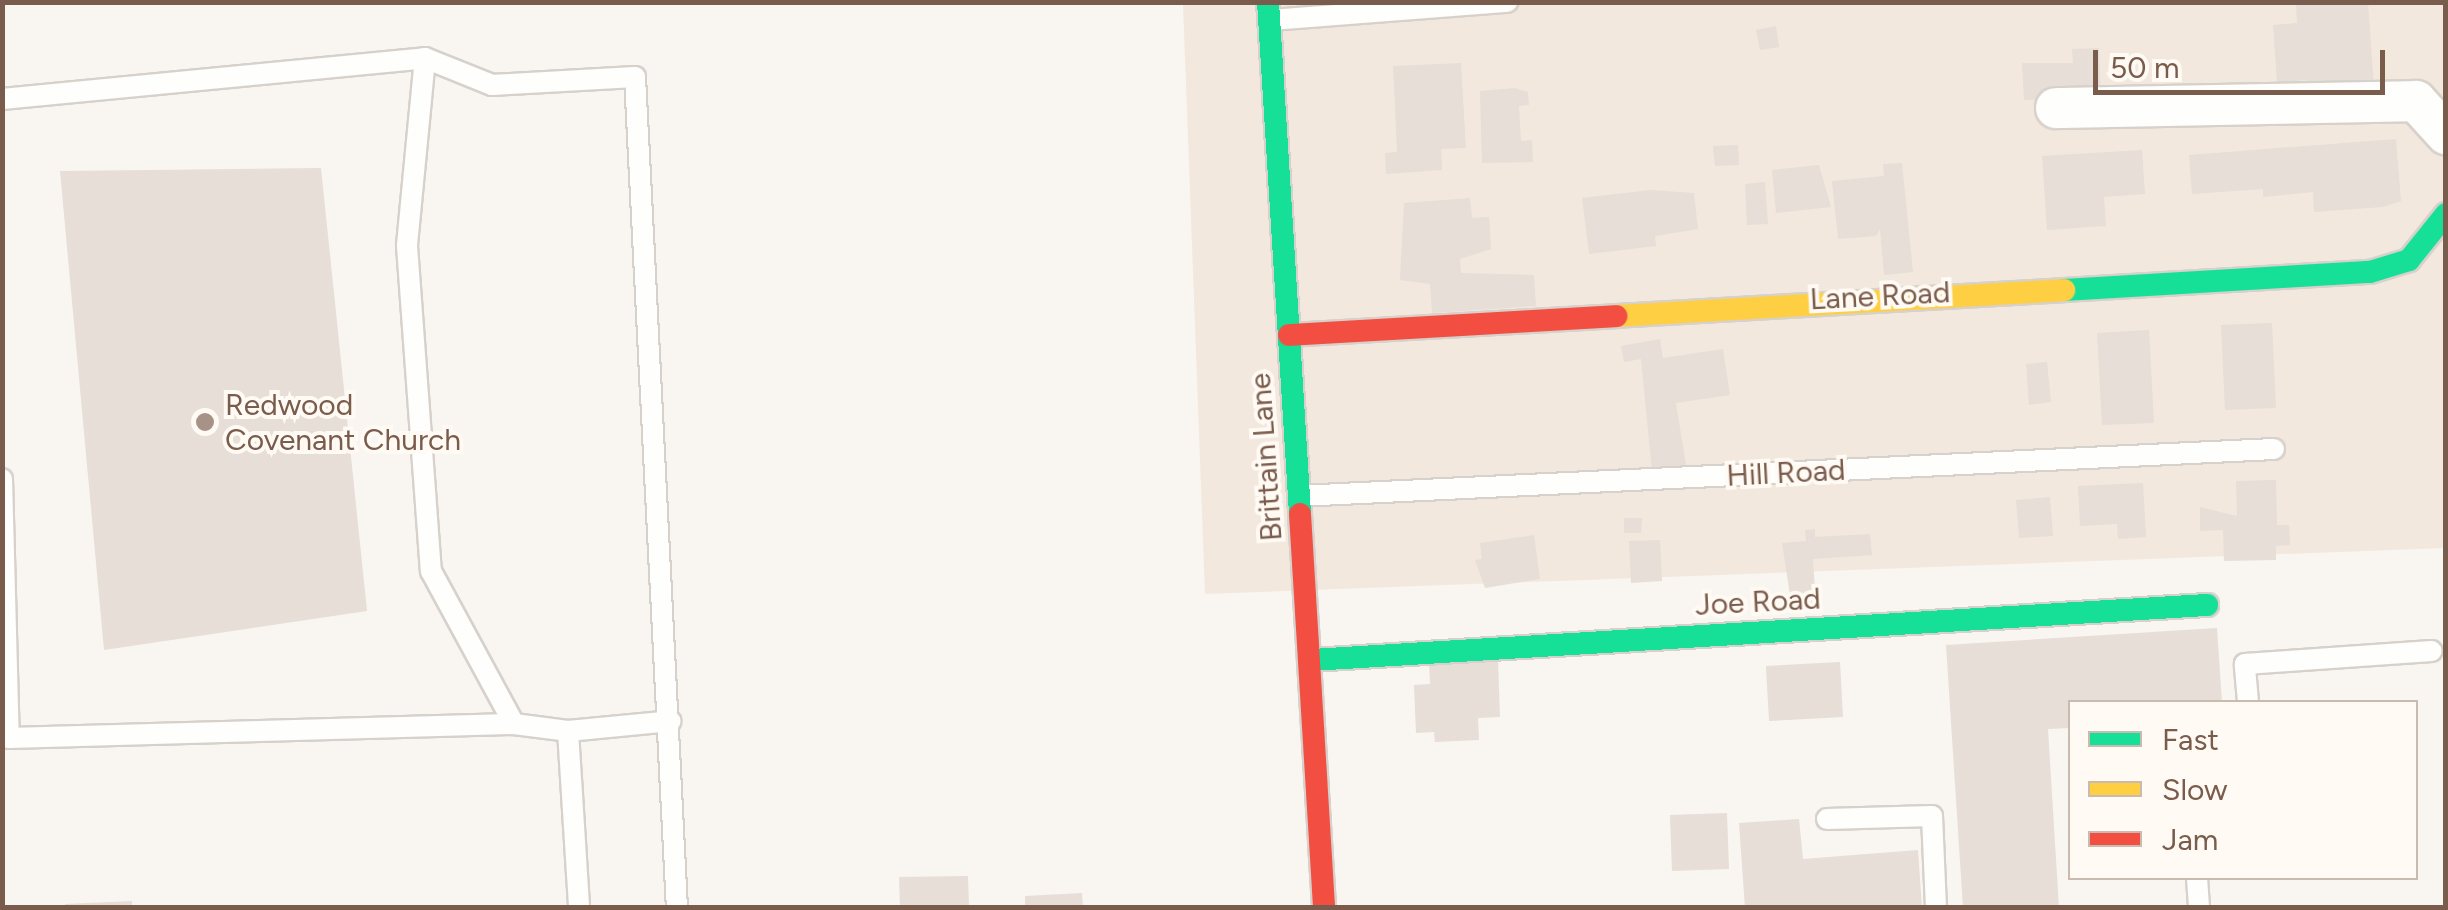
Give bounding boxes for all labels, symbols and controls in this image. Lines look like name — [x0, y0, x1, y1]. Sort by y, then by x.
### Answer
scale bar — [2098, 30, 2390, 92]
text: 50 m — [2110, 49, 2179, 86]
street label: Lane Road — [1809, 274, 1951, 318]
street label: Brittain Lane — [1242, 372, 1290, 542]
place label: Redwood Covenant Church — [225, 387, 461, 458]
marker: Redwood Covenant Church — [194, 411, 216, 433]
street label: Hill Road — [1726, 452, 1846, 494]
street label: Joe Road — [1694, 581, 1822, 623]
legend — [2068, 700, 2418, 880]
text: Fast — [2162, 721, 2219, 758]
text: Slow — [2162, 771, 2228, 808]
text: Jam — [2162, 821, 2218, 858]

